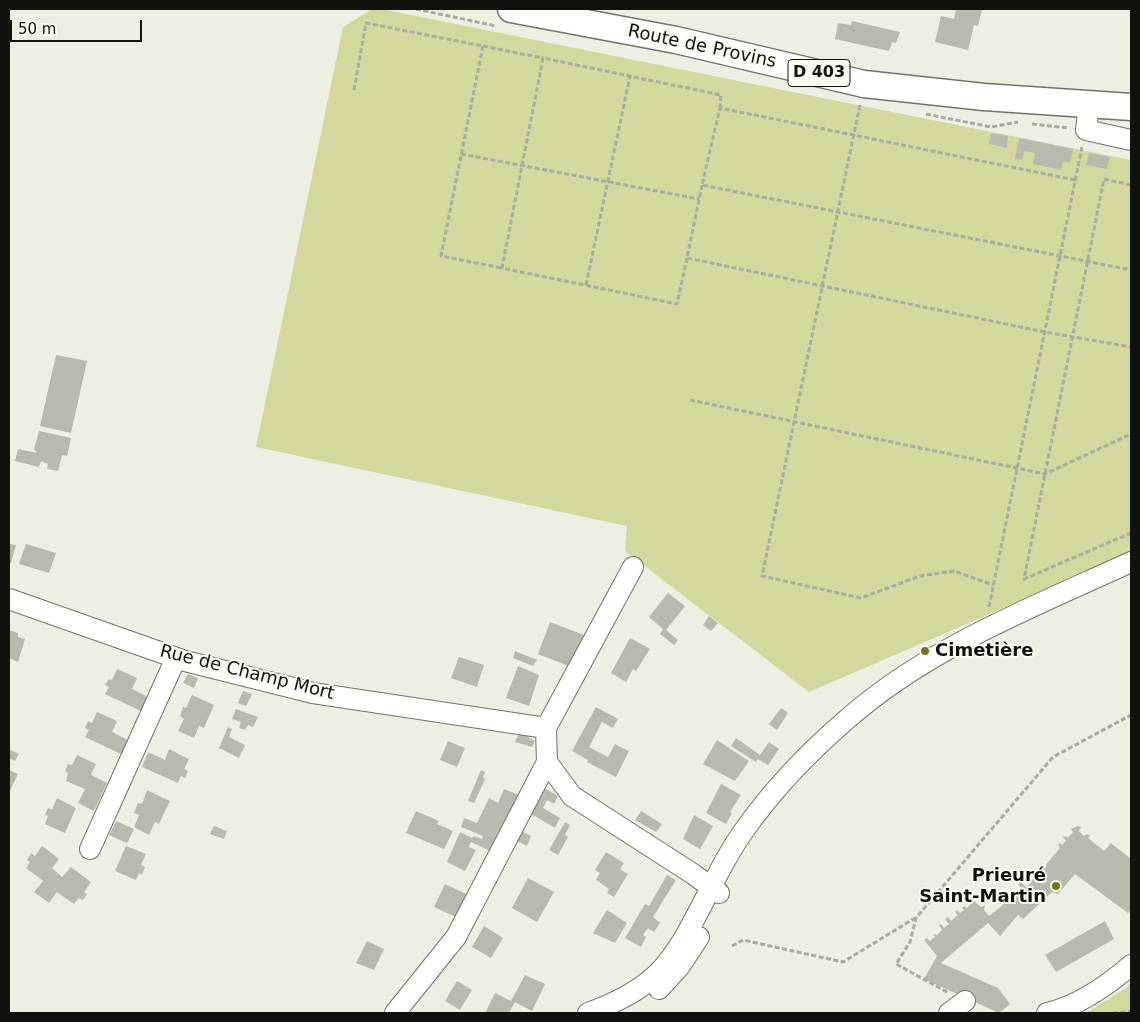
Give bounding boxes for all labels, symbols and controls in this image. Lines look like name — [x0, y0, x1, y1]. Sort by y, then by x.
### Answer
scale bar — [12, 10, 145, 42]
text: 50 m — [18, 20, 56, 38]
street label: Route de Provins — [626, 21, 778, 73]
road number: D 403 — [788, 59, 850, 86]
place label: Cimetière — [935, 640, 1033, 662]
street label: Rue de Champ Mort — [158, 641, 336, 705]
marker: Cimetière — [919, 645, 931, 657]
place label: Prieuré Saint-Martin — [919, 865, 1046, 908]
marker: Prieuré Saint-Martin — [1050, 880, 1062, 892]

